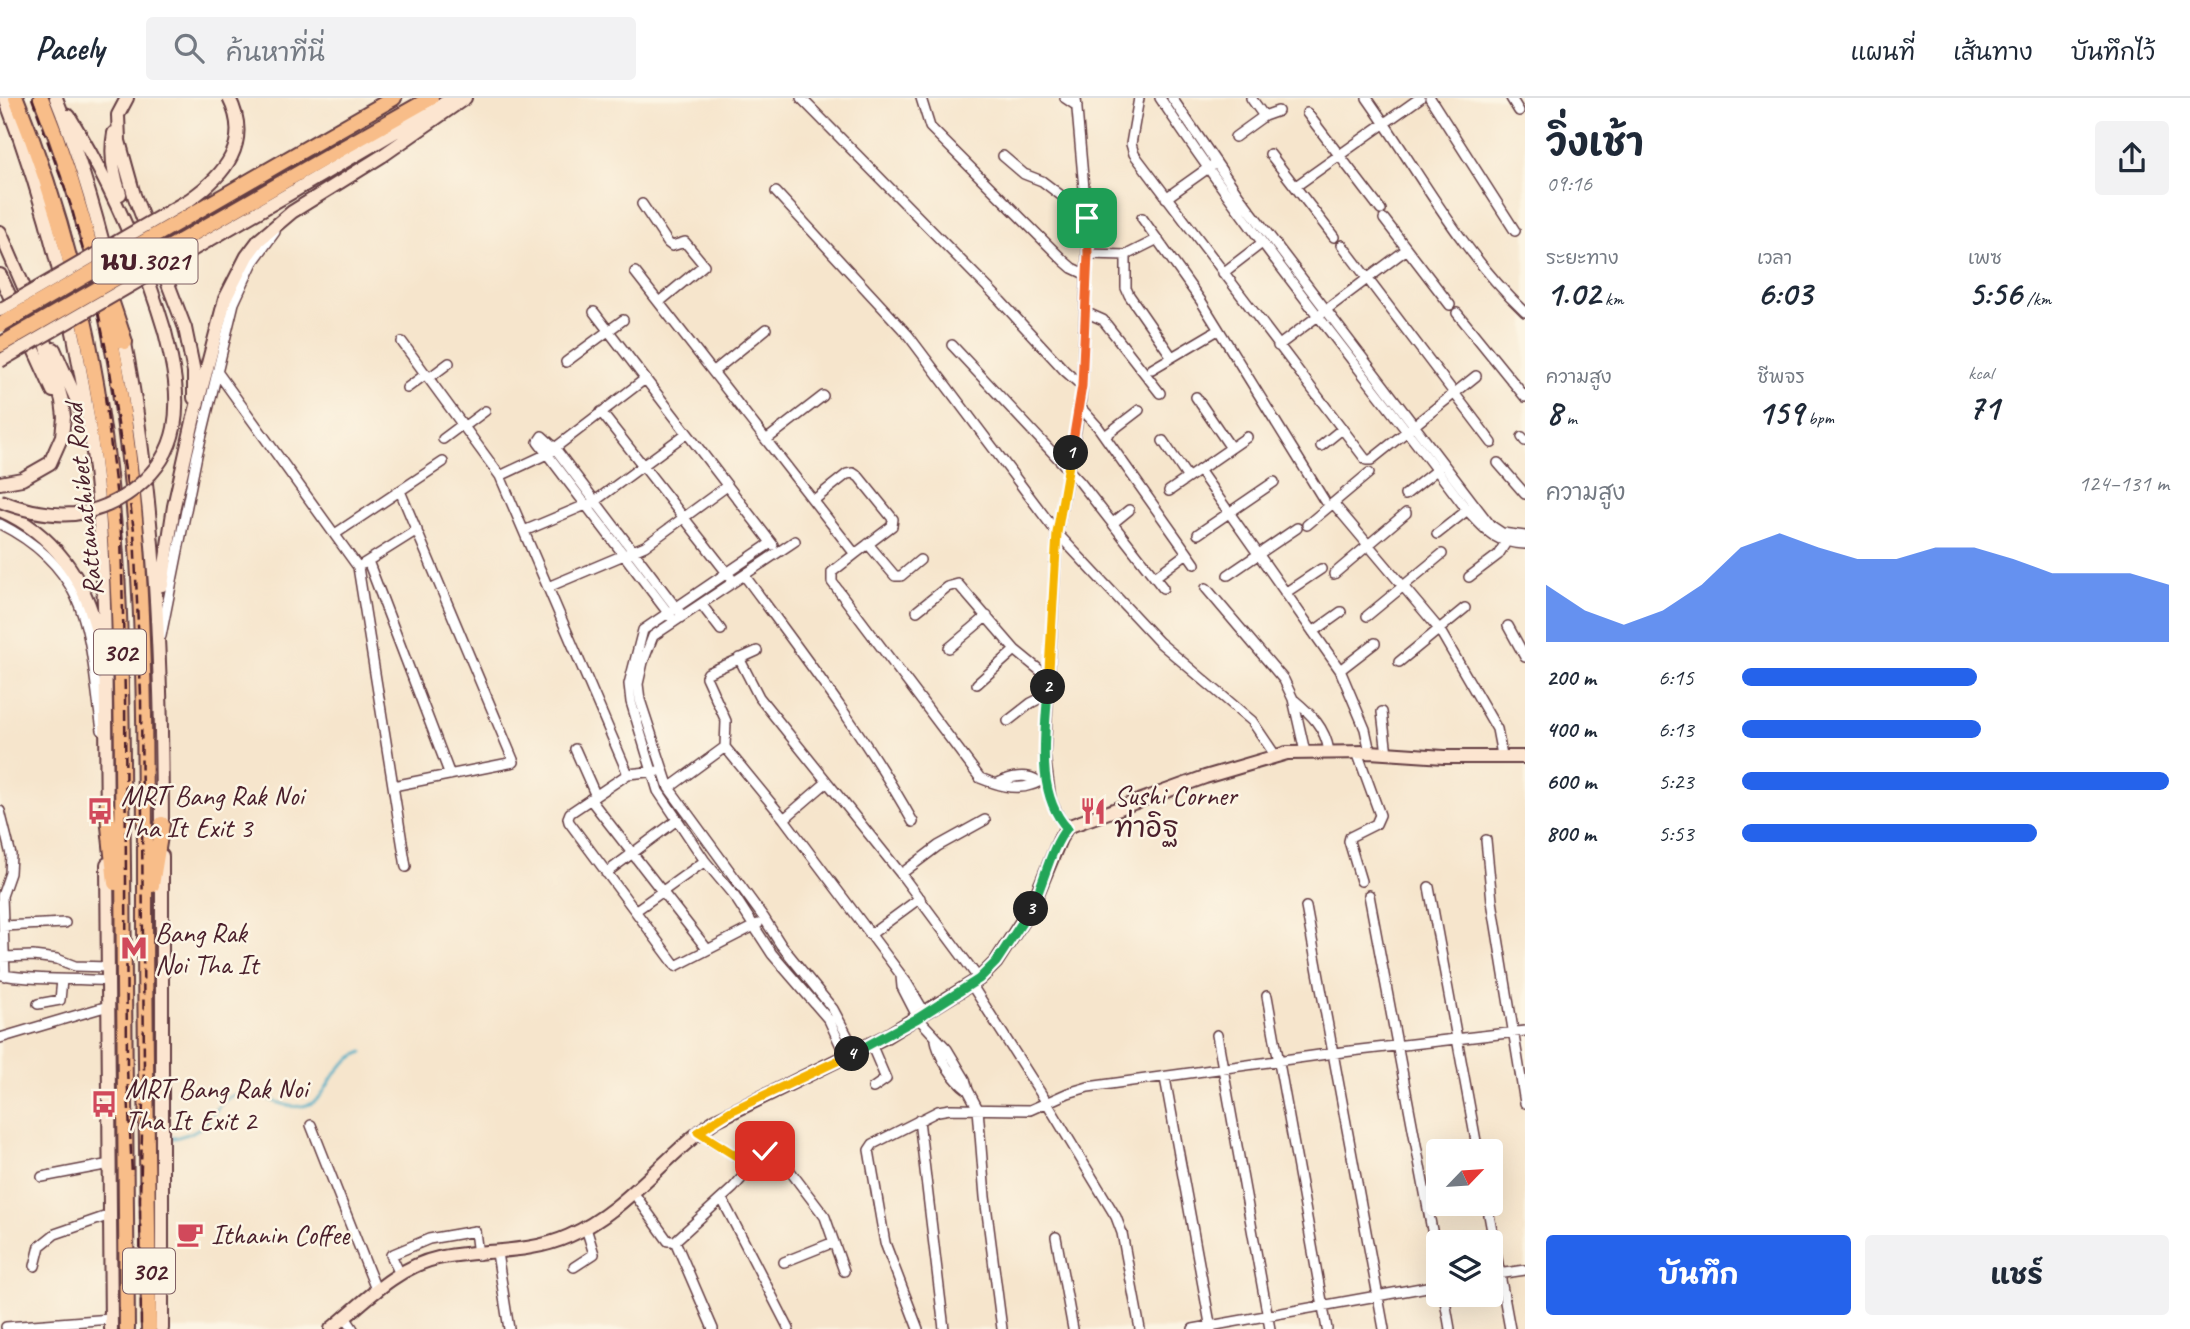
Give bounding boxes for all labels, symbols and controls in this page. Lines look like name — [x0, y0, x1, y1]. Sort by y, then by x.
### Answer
search box — [146, 17, 636, 80]
text: Pacely — [35, 27, 104, 69]
icon: search — [170, 29, 208, 67]
text: ค้นหาที่นี่ — [226, 36, 325, 69]
text: แผนที่ — [1850, 37, 1915, 67]
text: เส้นทาง — [1953, 37, 2033, 67]
text: บันทึกไว้ — [2071, 37, 2155, 67]
text: วิ่งเช้า — [1546, 119, 1644, 166]
button: share — [2095, 121, 2169, 195]
text: 09:16 — [1546, 169, 1592, 198]
pin — [1057, 188, 1117, 248]
icon: arrive — [1068, 199, 1106, 237]
road number: นบ.3021 — [92, 238, 198, 284]
text: ระยะทาง — [1546, 246, 1619, 270]
text: เวลา — [1757, 246, 1792, 270]
text: เพซ — [1968, 246, 2002, 270]
text: 1.02 — [1546, 271, 1600, 316]
text: 6:03 — [1757, 271, 1812, 316]
text: 5:56 — [1968, 271, 2022, 316]
text: km — [1600, 287, 1623, 311]
text: /km — [2022, 287, 2051, 311]
text: kcal — [1968, 361, 1993, 385]
text: ความสูง — [1546, 365, 1612, 389]
text: ชีพจร — [1757, 365, 1805, 389]
text: 71 — [1968, 385, 1999, 430]
text: 8 — [1546, 390, 1562, 435]
text: 159 — [1757, 390, 1803, 435]
street label: Rattanathibet Road — [55, 398, 111, 598]
text: m — [1562, 406, 1577, 430]
text: bpm — [1803, 406, 1834, 430]
pin: 1 — [1054, 436, 1088, 470]
text: 1 — [1066, 440, 1075, 464]
text: 124–131 m — [2078, 469, 2169, 498]
text: ความสูง — [1546, 478, 1625, 507]
road number: 302 — [94, 630, 146, 674]
text: 200 m — [1546, 663, 1596, 692]
text: 6:15 — [1658, 663, 1694, 692]
pin: 2 — [1030, 670, 1066, 704]
text: 2 — [1043, 674, 1052, 698]
text: 400 m — [1546, 715, 1596, 744]
text: 6:13 — [1658, 715, 1694, 744]
text: 600 m — [1546, 767, 1596, 796]
text: 5:23 — [1658, 767, 1694, 796]
place label: MRT Bang Rak Noi Tha It Exit 3 — [121, 778, 307, 845]
place label: Sushi Corner ท่าอิฐ — [1114, 778, 1239, 847]
bus stop icon: MRT Bang Rak Noi Tha It Exit 3 — [85, 796, 115, 826]
restaurant icon: Sushi Corner ท่าอิฐ — [1078, 796, 1108, 826]
text: 800 m — [1546, 819, 1596, 848]
text: 5:53 — [1658, 819, 1694, 848]
pin: 3 — [1014, 892, 1048, 926]
text: 3 — [1026, 896, 1035, 920]
place label: Bang Rak Noi Tha It — [155, 915, 261, 982]
metro station icon: Bang Rak Noi Tha It — [119, 933, 149, 963]
pin: 4 — [834, 1037, 870, 1072]
text: 4 — [847, 1041, 856, 1065]
place label: MRT Bang Rak Noi Tha It Exit 2 — [125, 1071, 311, 1138]
bus stop icon: MRT Bang Rak Noi Tha It Exit 2 — [89, 1089, 119, 1119]
pin — [735, 1121, 795, 1181]
icon: check — [746, 1132, 784, 1170]
north arrow — [1426, 1139, 1503, 1216]
map controls — [1426, 1139, 1503, 1307]
place label: Ithanin Coffee — [211, 1217, 351, 1252]
cafe icon: Ithanin Coffee — [175, 1219, 205, 1249]
button: layers — [1426, 1230, 1503, 1307]
button: บันทึก — [1546, 1235, 1851, 1315]
button: แชร์ — [1865, 1235, 2169, 1315]
road number: 302 — [123, 1248, 175, 1294]

